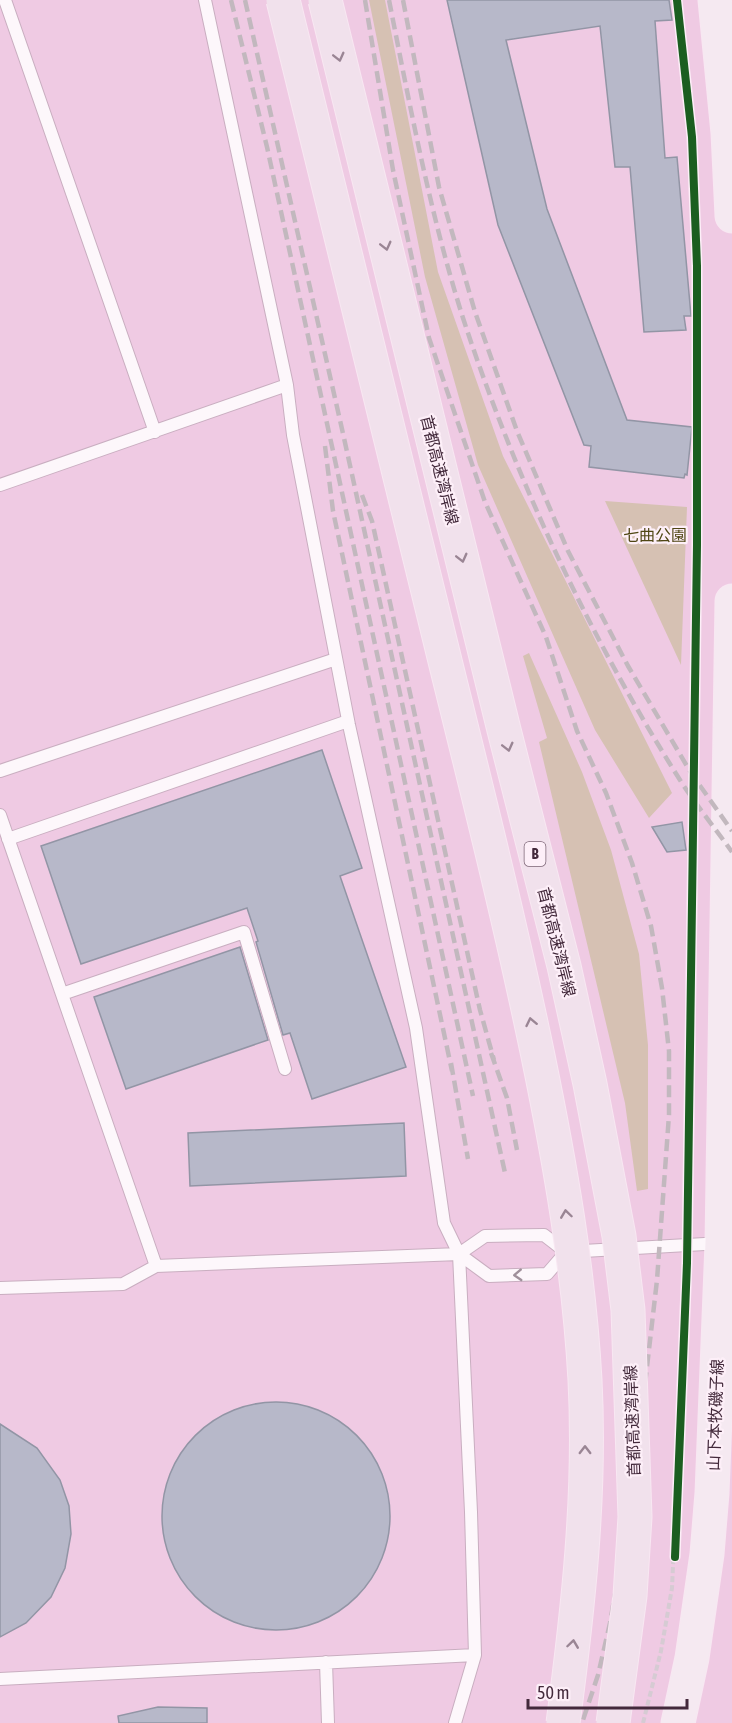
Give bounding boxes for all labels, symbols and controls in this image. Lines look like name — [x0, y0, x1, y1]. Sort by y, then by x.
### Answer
one-way arrow — [332, 52, 345, 62]
one-way arrow — [378, 241, 391, 251]
street label: 首都高速湾岸線 — [418, 413, 462, 527]
park label: 七曲公園 — [623, 526, 687, 544]
one-way arrow — [454, 553, 467, 563]
one-way arrow — [501, 742, 514, 752]
road number: B — [524, 842, 546, 866]
street label: 首都高速湾岸線 — [535, 885, 579, 999]
one-way arrow — [525, 1017, 538, 1027]
one-way arrow — [561, 1209, 573, 1218]
one-way arrow — [513, 1269, 522, 1282]
street label: 山下本牧磯子線 — [704, 1359, 726, 1471]
street label: 首都高速湾岸線 — [621, 1365, 643, 1477]
one-way arrow — [579, 1445, 591, 1454]
one-way arrow — [567, 1640, 579, 1649]
scale bar — [528, 1672, 687, 1710]
text: 50 m — [537, 1682, 569, 1703]

